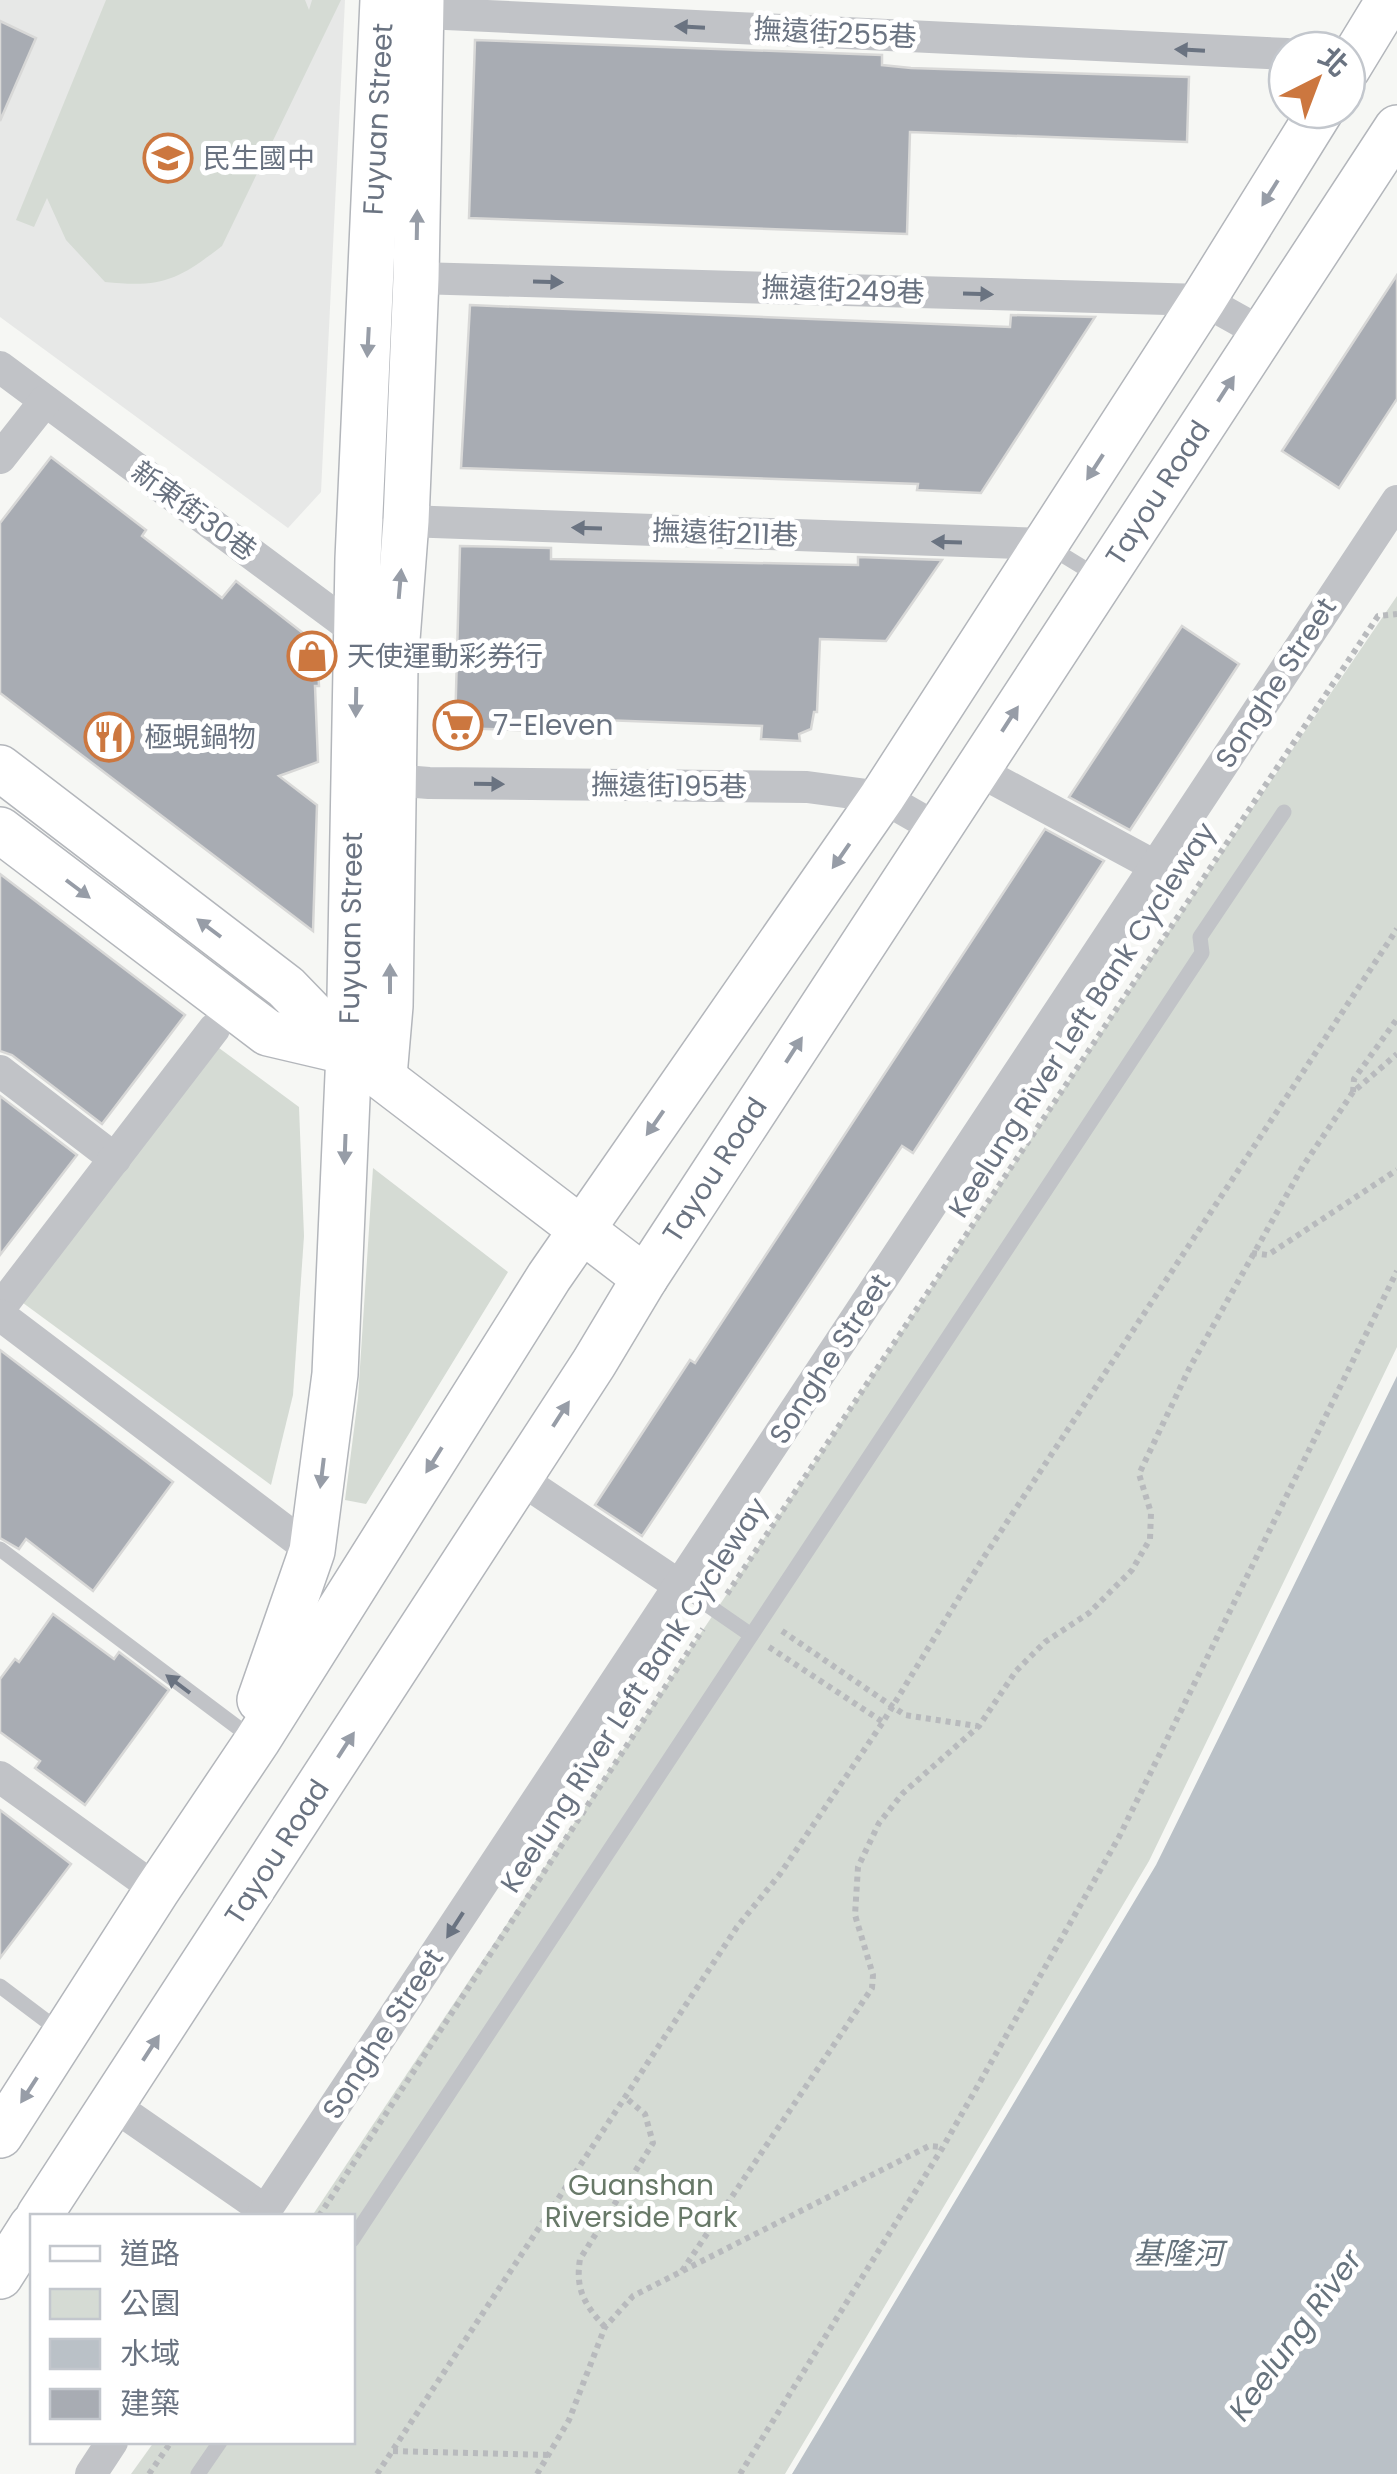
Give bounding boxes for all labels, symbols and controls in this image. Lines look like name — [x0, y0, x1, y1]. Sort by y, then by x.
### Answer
street label: 撫遠街255巷 — [752, 9, 918, 57]
one-way arrow — [674, 18, 706, 34]
street label: Fuyuan Street — [354, 22, 402, 216]
north arrow — [1267, 30, 1367, 130]
text: 北 — [1310, 38, 1357, 86]
one-way arrow — [1173, 42, 1205, 58]
school or university icon: 民生國中 — [142, 132, 194, 184]
place label: 民生國中 — [203, 139, 315, 178]
one-way arrow — [1262, 179, 1279, 207]
one-way arrow — [409, 208, 425, 240]
street label: 撫遠街249巷 — [761, 268, 925, 312]
one-way arrow — [533, 274, 565, 290]
one-way arrow — [963, 286, 995, 302]
one-way arrow — [360, 327, 376, 359]
one-way arrow — [1217, 375, 1235, 402]
street label: Tayou Road — [1096, 413, 1220, 573]
street label: 新東街30巷 — [123, 452, 265, 570]
one-way arrow — [1086, 453, 1104, 480]
street label: 撫遠街211巷 — [651, 511, 799, 555]
one-way arrow — [571, 520, 603, 536]
one-way arrow — [931, 534, 963, 550]
one-way arrow — [393, 568, 409, 600]
street label: Songhe Street — [1206, 590, 1346, 776]
shop icon: 天使運動彩券行 — [286, 630, 338, 682]
place label: 天使運動彩券行 — [347, 637, 543, 676]
one-way arrow — [348, 686, 364, 718]
supermarket icon: 7-Eleven — [432, 699, 484, 751]
one-way arrow — [1001, 705, 1019, 733]
place label: 7-Eleven — [493, 706, 613, 745]
restaurant icon: 極蜆鍋物 — [83, 711, 135, 763]
place label: 極蜆鍋物 — [144, 718, 256, 757]
street label: 撫遠街195巷 — [591, 765, 747, 807]
one-way arrow — [473, 776, 505, 792]
street label: Keelung River Left Bank Cycleway — [939, 815, 1225, 1225]
street label: Fuyuan Street — [330, 832, 372, 1024]
one-way arrow — [832, 843, 851, 870]
one-way arrow — [65, 878, 91, 899]
one-way arrow — [196, 918, 222, 939]
one-way arrow — [382, 963, 398, 995]
one-way arrow — [785, 1036, 803, 1063]
street label: Tayou Road — [653, 1090, 777, 1250]
one-way arrow — [646, 1109, 665, 1136]
one-way arrow — [337, 1134, 353, 1166]
street label: Songhe Street — [760, 1266, 900, 1452]
one-way arrow — [551, 1400, 569, 1427]
one-way arrow — [425, 1446, 443, 1474]
one-way arrow — [314, 1458, 330, 1490]
street label: Keelung River Left Bank Cycleway — [491, 1490, 777, 1900]
one-way arrow — [165, 1674, 191, 1694]
one-way arrow — [337, 1732, 355, 1759]
street label: Tayou Road — [215, 1772, 339, 1932]
one-way arrow — [446, 1912, 465, 1939]
street label: Songhe Street — [313, 1941, 453, 2127]
one-way arrow — [141, 2034, 159, 2061]
one-way arrow — [21, 2076, 39, 2104]
park label: Guanshan Riverside Park — [545, 2166, 738, 2237]
legend — [30, 2214, 355, 2444]
text: 道路 — [120, 2232, 180, 2275]
water label: 基隆河 — [1133, 2232, 1228, 2275]
water label: Keelung River — [1218, 2240, 1372, 2430]
text: 公園 — [120, 2282, 180, 2325]
text: 水域 — [120, 2332, 180, 2375]
text: 建築 — [120, 2382, 180, 2425]

